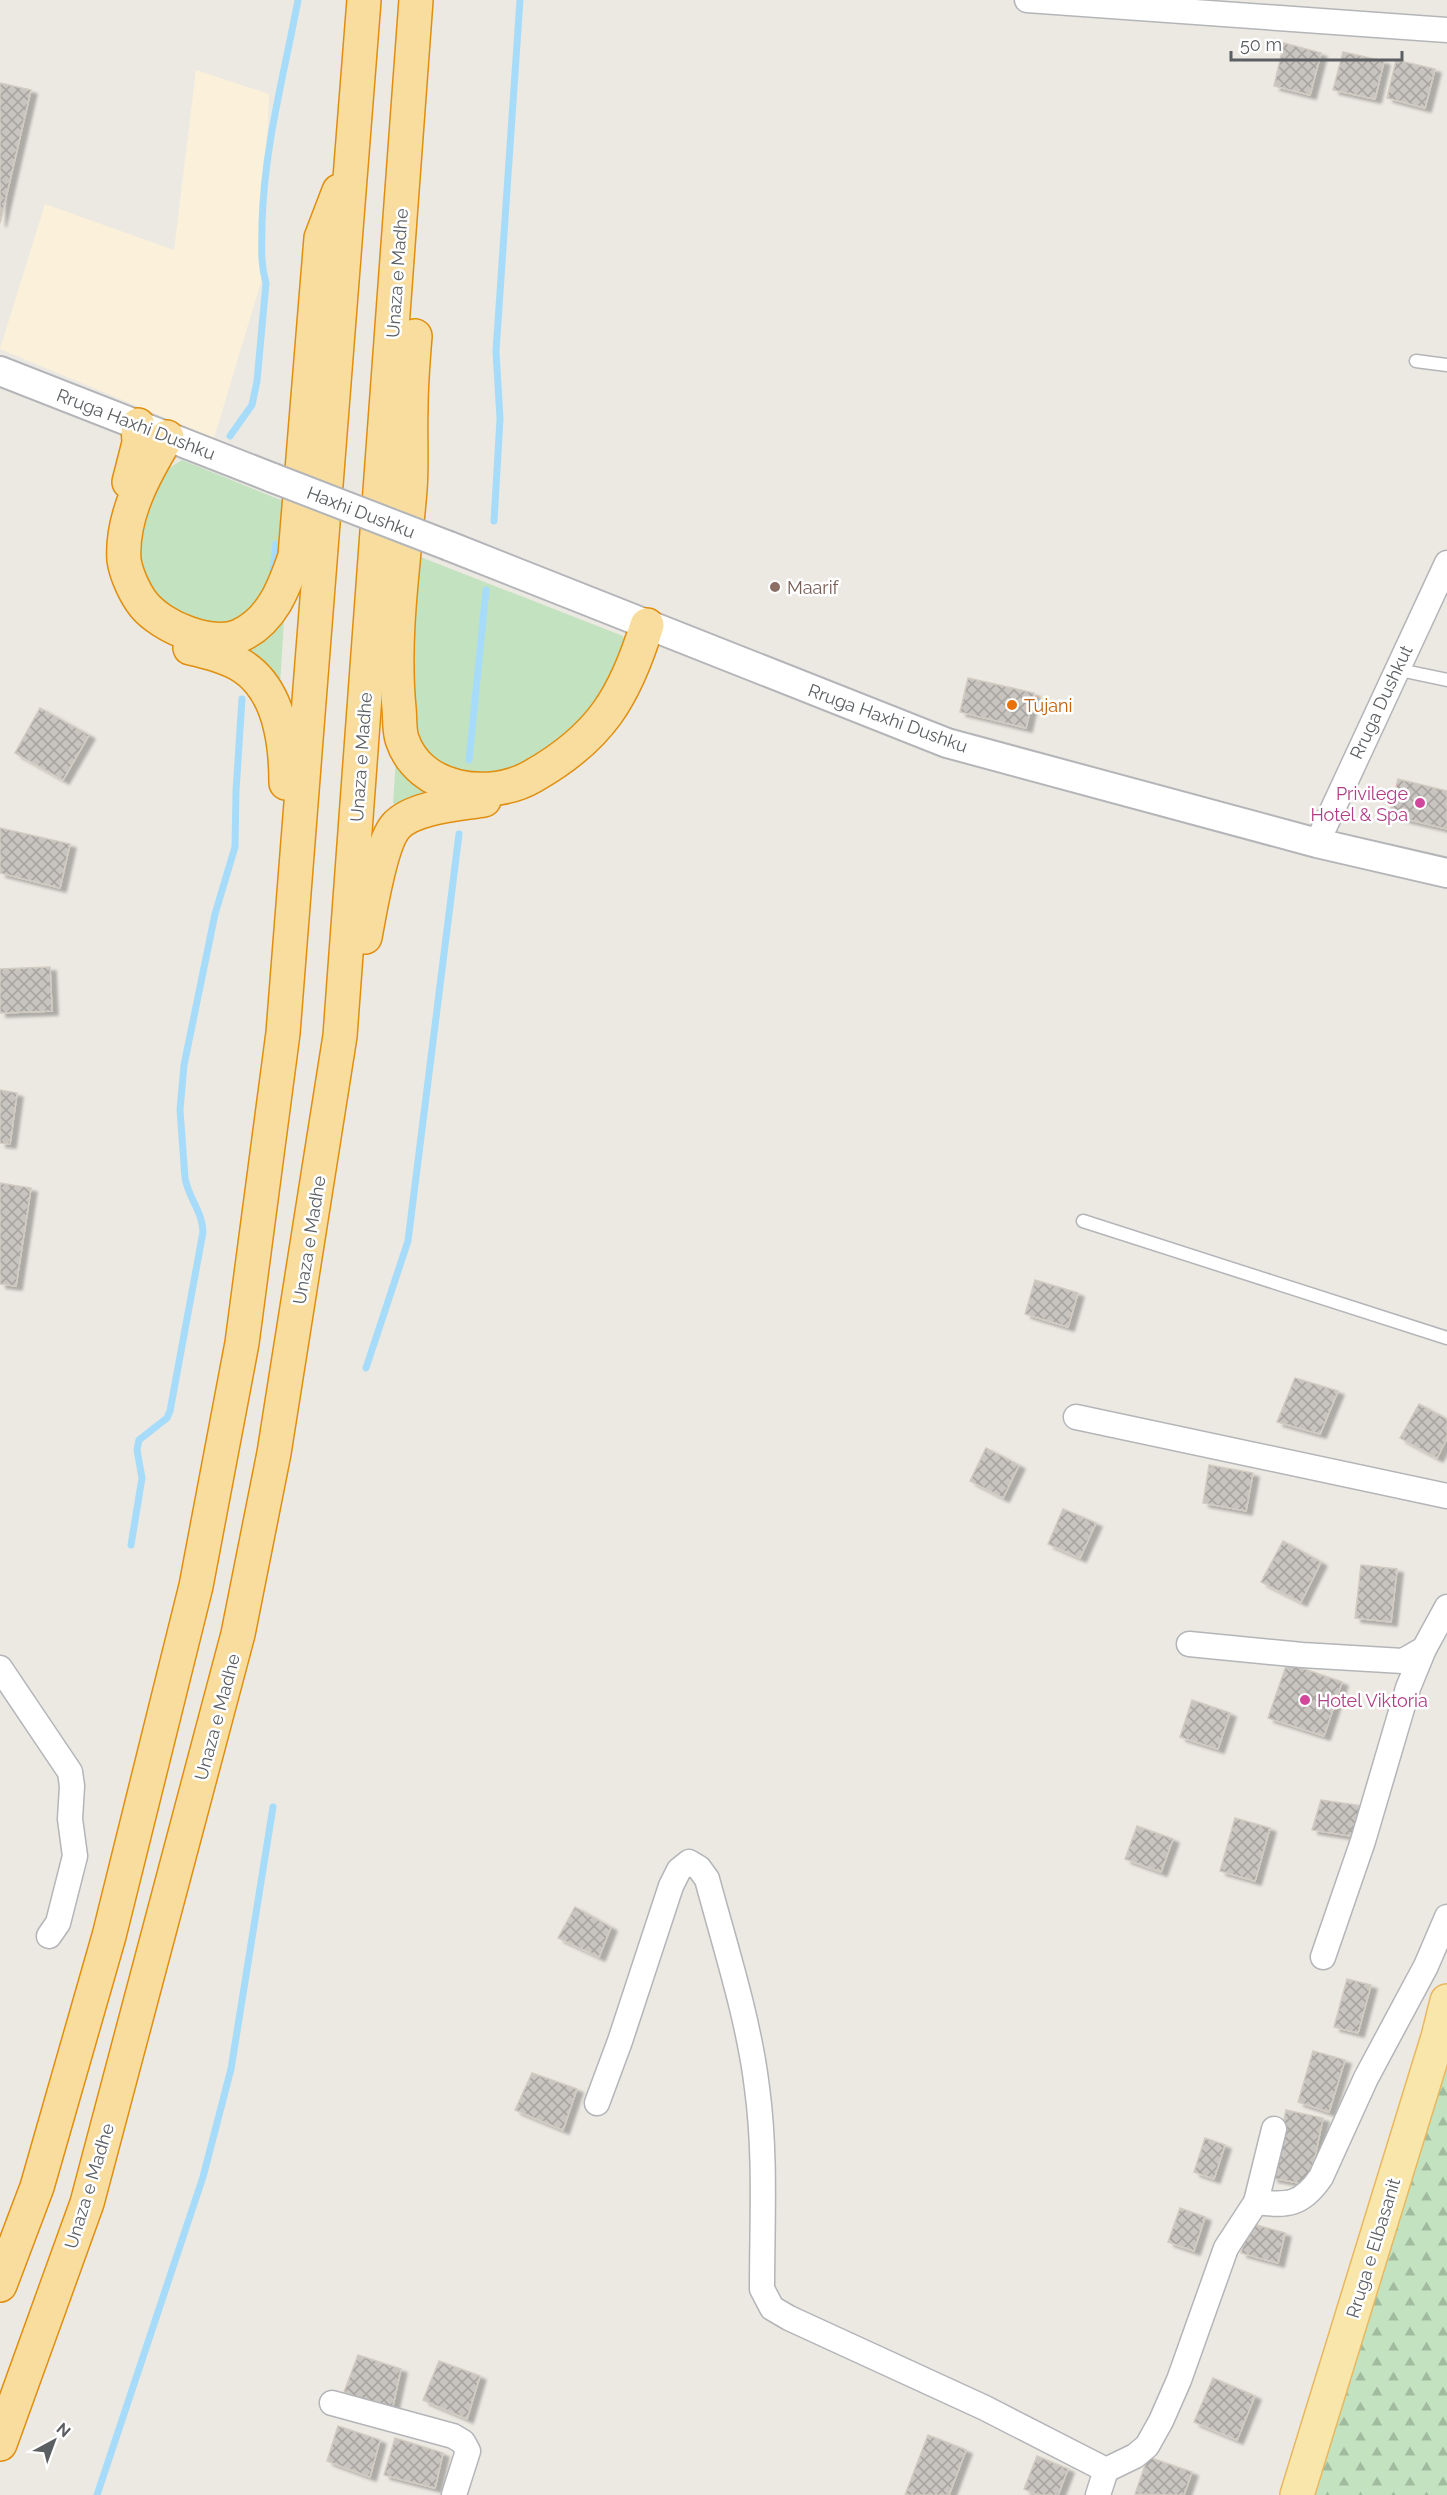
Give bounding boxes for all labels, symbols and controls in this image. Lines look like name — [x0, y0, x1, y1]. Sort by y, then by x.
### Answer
scale bar — [1231, 24, 1402, 62]
text: 50 m — [1240, 34, 1282, 55]
street label: Unaza e Madhe — [382, 207, 412, 339]
street label: Rruga Haxhi Dushku — [54, 384, 218, 464]
street label: Haxhi Dushku — [304, 482, 418, 542]
place label: Maarif — [787, 577, 840, 598]
marker: Maarif — [768, 580, 782, 594]
street label: Rruga Dushkut — [1345, 642, 1417, 762]
street label: Rruga Haxhi Dushku — [805, 679, 971, 757]
street label: Unaza e Madhe — [346, 691, 376, 823]
place label: Tujani — [1024, 695, 1072, 716]
marker: Tujani — [1005, 698, 1019, 712]
place label: Privilege Hotel & Spa — [1310, 783, 1408, 825]
marker: Privilege Hotel & Spa — [1413, 796, 1427, 810]
street label: Unaza e Madhe — [288, 1174, 330, 1306]
street label: Unaza e Madhe — [190, 1651, 244, 1782]
place label: Hotel Viktoria — [1317, 1690, 1428, 1711]
marker: Hotel Viktoria — [1298, 1693, 1312, 1707]
street label: Unaza e Madhe — [60, 2120, 118, 2251]
street label: Rruga e Elbasanit — [1342, 2176, 1404, 2320]
north arrow — [24, 2411, 84, 2471]
text: N — [53, 2419, 74, 2441]

